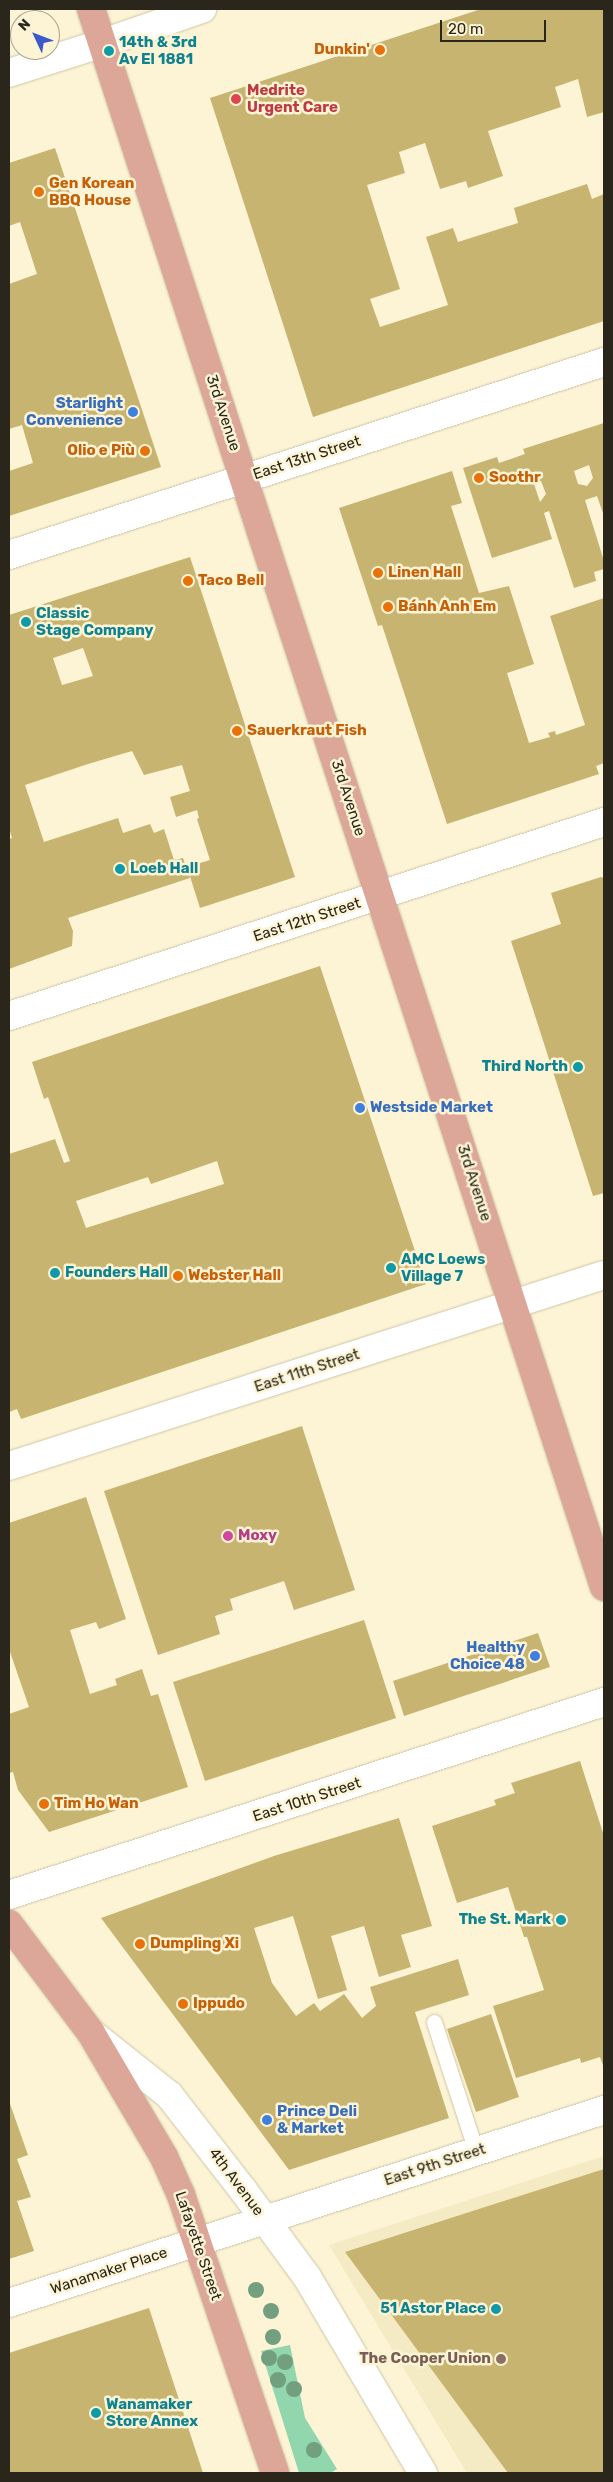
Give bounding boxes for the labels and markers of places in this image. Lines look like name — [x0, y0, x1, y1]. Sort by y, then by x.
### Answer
place label: 14th & 3rd Av El 1881 — [119, 33, 197, 68]
place label: Dunkin' — [314, 41, 370, 59]
marker: Dunkin' — [374, 44, 386, 56]
marker: 14th & 3rd Av El 1881 — [103, 45, 115, 57]
place label: Medrite Urgent Care — [247, 81, 338, 116]
marker: Medrite Urgent Care — [229, 92, 243, 106]
place label: Gen Korean BBQ House — [49, 174, 134, 209]
marker: Gen Korean BBQ House — [33, 186, 45, 198]
place label: Starlight Convenience — [26, 394, 123, 429]
marker: Starlight Convenience — [127, 406, 139, 418]
place label: Olio e Più — [67, 442, 135, 460]
marker: Olio e Più — [139, 445, 151, 457]
place label: Soothr — [489, 469, 541, 487]
marker: Soothr — [473, 472, 485, 484]
place label: Linen Hall — [388, 564, 461, 582]
marker: Linen Hall — [372, 567, 384, 579]
place label: Taco Bell — [198, 572, 264, 590]
marker: Taco Bell — [182, 575, 194, 587]
place label: Bánh Anh Em — [398, 598, 497, 616]
marker: Bánh Anh Em — [382, 601, 394, 613]
place label: Classic Stage Company — [36, 604, 153, 639]
marker: Classic Stage Company — [20, 616, 32, 628]
place label: Sauerkraut Fish — [247, 722, 367, 740]
marker: Sauerkraut Fish — [231, 725, 243, 737]
place label: Loeb Hall — [130, 860, 198, 878]
marker: Loeb Hall — [114, 863, 126, 875]
place label: Third North — [482, 1058, 568, 1076]
marker: Third North — [572, 1061, 584, 1073]
place label: Westside Market — [370, 1099, 493, 1117]
marker: Westside Market — [354, 1102, 366, 1114]
place label: AMC Loews Village 7 — [401, 1250, 485, 1285]
marker: AMC Loews Village 7 — [385, 1262, 397, 1274]
place label: Founders Hall — [65, 1264, 168, 1282]
marker: Founders Hall — [49, 1267, 61, 1279]
place label: Webster Hall — [188, 1267, 281, 1285]
marker: Webster Hall — [172, 1270, 184, 1282]
place label: Moxy — [238, 1527, 277, 1545]
marker: Moxy — [222, 1530, 234, 1542]
place label: Healthy Choice 48 — [450, 1638, 525, 1673]
marker: Healthy Choice 48 — [529, 1650, 541, 1662]
place label: Tim Ho Wan — [54, 1795, 139, 1813]
marker: Tim Ho Wan — [38, 1798, 50, 1810]
place label: The St. Mark — [459, 1911, 551, 1929]
marker: The St. Mark — [555, 1914, 567, 1926]
place label: Dumpling Xi — [150, 1935, 239, 1953]
marker: Dumpling Xi — [134, 1938, 146, 1950]
place label: Ippudo — [193, 1995, 245, 2013]
marker: Ippudo — [177, 1998, 189, 2010]
place label: Prince Deli & Market — [277, 2102, 357, 2137]
marker: Prince Deli & Market — [261, 2114, 273, 2126]
place label: 51 Astor Place — [380, 2300, 486, 2318]
marker: 51 Astor Place — [490, 2303, 502, 2315]
place label: The Cooper Union — [359, 2350, 491, 2368]
marker: The Cooper Union — [495, 2353, 507, 2365]
place label: Wanamaker Store Annex — [106, 2395, 198, 2430]
marker: Wanamaker Store Annex — [90, 2407, 102, 2419]

